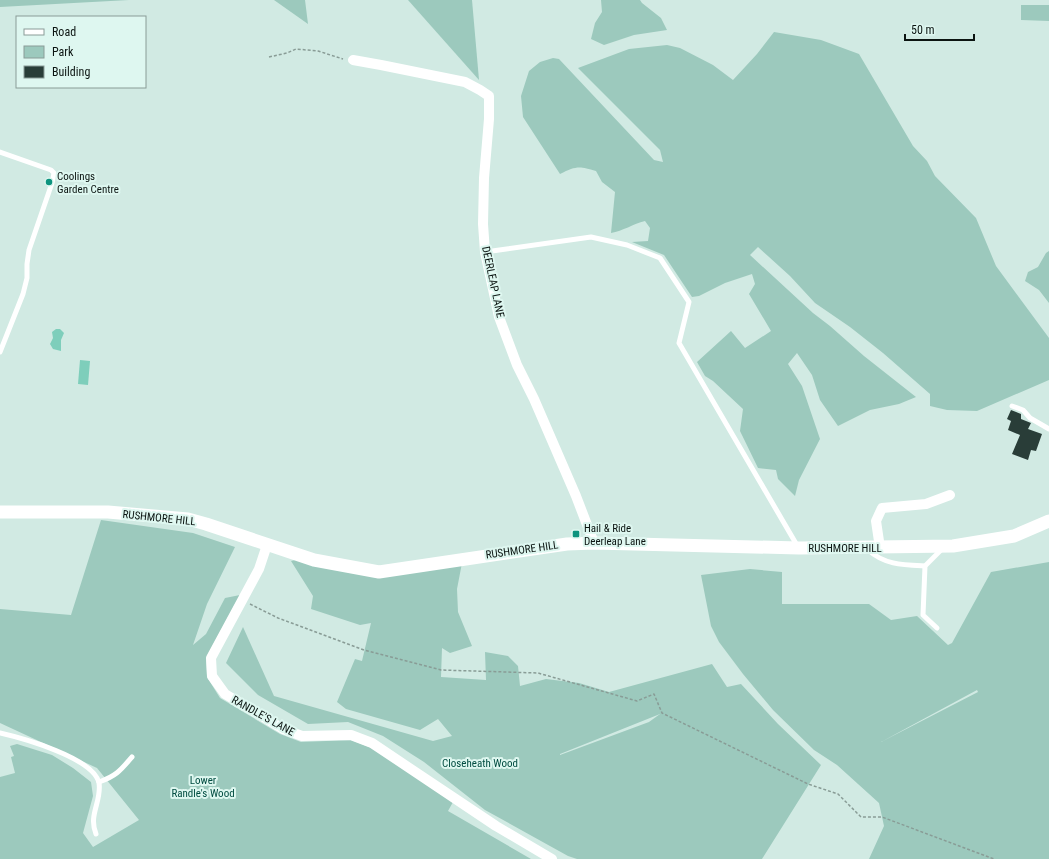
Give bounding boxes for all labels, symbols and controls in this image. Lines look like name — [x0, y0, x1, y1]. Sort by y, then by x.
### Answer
legend — [16, 16, 146, 88]
scale bar — [905, 16, 974, 42]
text: 50 m — [911, 23, 935, 37]
text: Road — [52, 25, 76, 39]
text: Park — [52, 45, 74, 59]
text: Building — [52, 65, 90, 79]
place label: Coolings Garden Centre — [57, 170, 119, 196]
marker: Coolings Garden Centre — [44, 177, 54, 187]
street label: DEERLEAP LANE — [479, 245, 507, 319]
street label: RUSHMORE HILL — [122, 508, 196, 528]
place label: Hail & Ride Deerleap Lane — [584, 522, 646, 548]
marker: Hail & Ride Deerleap Lane — [571, 529, 581, 539]
street label: RUSHMORE HILL — [485, 538, 559, 562]
street label: RUSHMORE HILL — [808, 542, 882, 555]
street label: RANDLE'S LANE — [229, 693, 297, 739]
park label: Closeheath Wood — [442, 757, 518, 770]
park label: Lower Randle's Wood — [171, 774, 235, 800]

